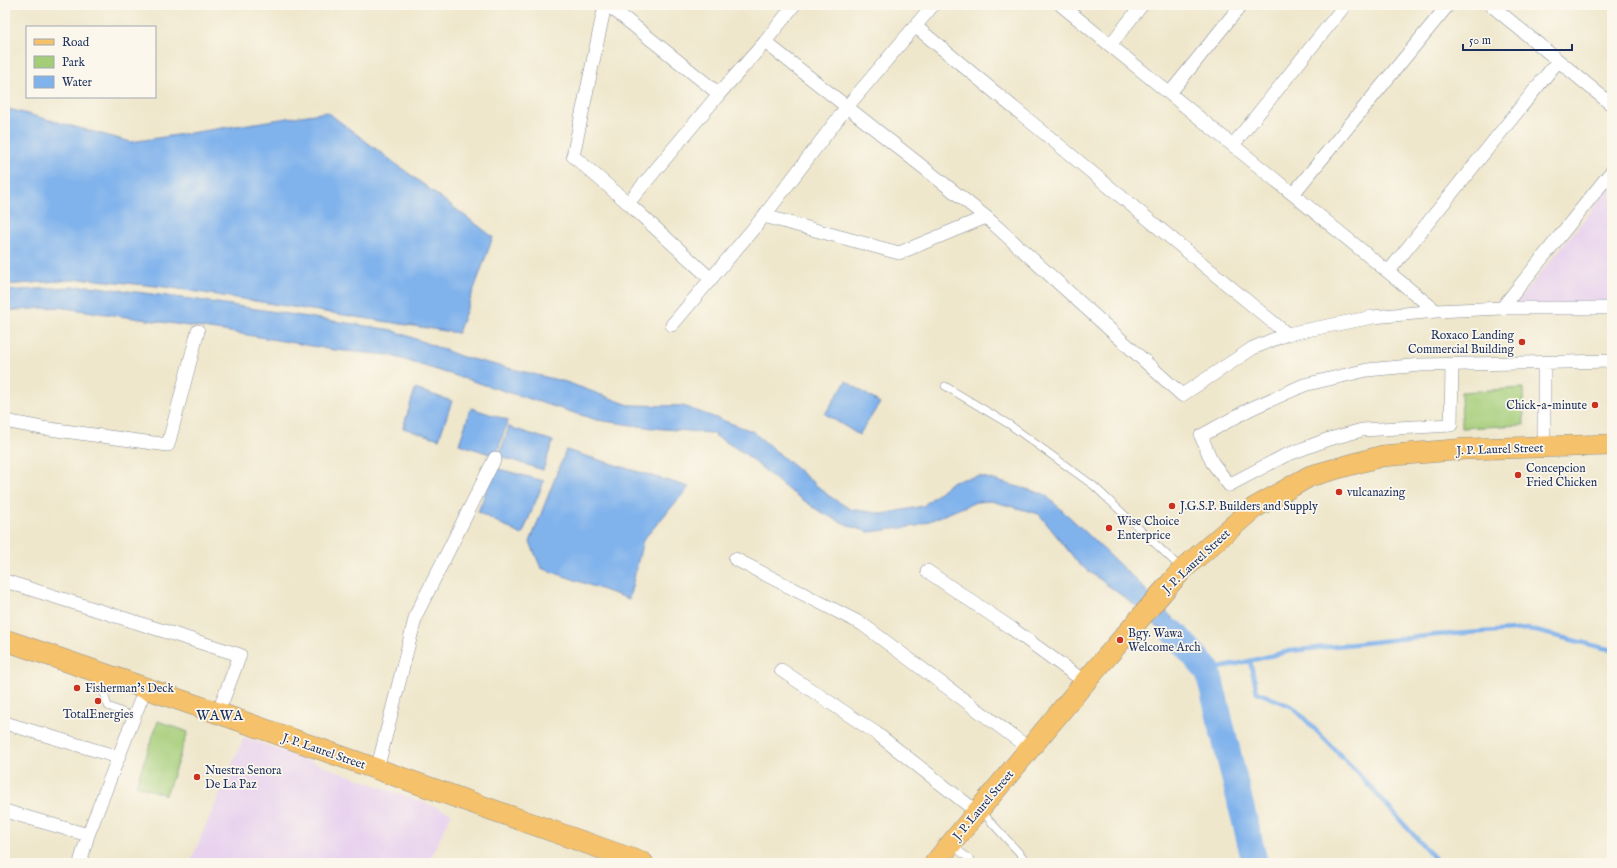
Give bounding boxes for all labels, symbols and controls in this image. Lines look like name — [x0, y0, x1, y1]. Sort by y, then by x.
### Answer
legend — [26, 26, 156, 98]
scale bar — [1463, 26, 1572, 52]
text: 50 m — [1469, 33, 1491, 48]
text: Road — [62, 35, 90, 50]
text: Park — [62, 55, 85, 70]
text: Water — [62, 75, 93, 90]
place label: Roxaco Landing Commercial Building — [1408, 328, 1514, 357]
marker: Roxaco Landing Commercial Building — [1517, 337, 1527, 347]
place label: Chick-a-minute — [1506, 398, 1587, 413]
marker: Chick-a-minute — [1590, 400, 1600, 410]
street label: J. P. Laurel Street — [1454, 440, 1544, 460]
place label: Concepcion Fried Chicken — [1526, 461, 1598, 490]
marker: Concepcion Fried Chicken — [1513, 470, 1523, 480]
place label: vulcanazing — [1347, 485, 1406, 500]
marker: vulcanazing — [1334, 487, 1344, 497]
place label: J.G.S.P. Builders and Supply — [1178, 499, 1318, 515]
marker: J.G.S.P. Builders and Supply — [1167, 501, 1177, 511]
place label: Wise Choice Enterprice — [1117, 514, 1180, 544]
marker: Wise Choice Enterprice — [1104, 523, 1114, 533]
street label: J. P. Laurel Street — [1158, 526, 1234, 599]
place label: Bgy. Wawa Welcome Arch — [1128, 626, 1201, 655]
marker: Bgy. Wawa Welcome Arch — [1115, 635, 1125, 645]
place label: Fisherman's Deck — [85, 681, 175, 696]
marker: Fisherman's Deck — [72, 683, 82, 693]
marker: TotalEnergies — [93, 696, 103, 706]
place label: TotalEnergies — [63, 707, 133, 722]
district label: WAWA — [196, 707, 244, 725]
street label: J. P. Laurel Street — [278, 730, 367, 774]
place label: Nuestra Senora De La Paz — [205, 763, 282, 792]
street label: J. P. Laurel Street — [948, 767, 1018, 846]
marker: Nuestra Senora De La Paz — [192, 772, 202, 782]

